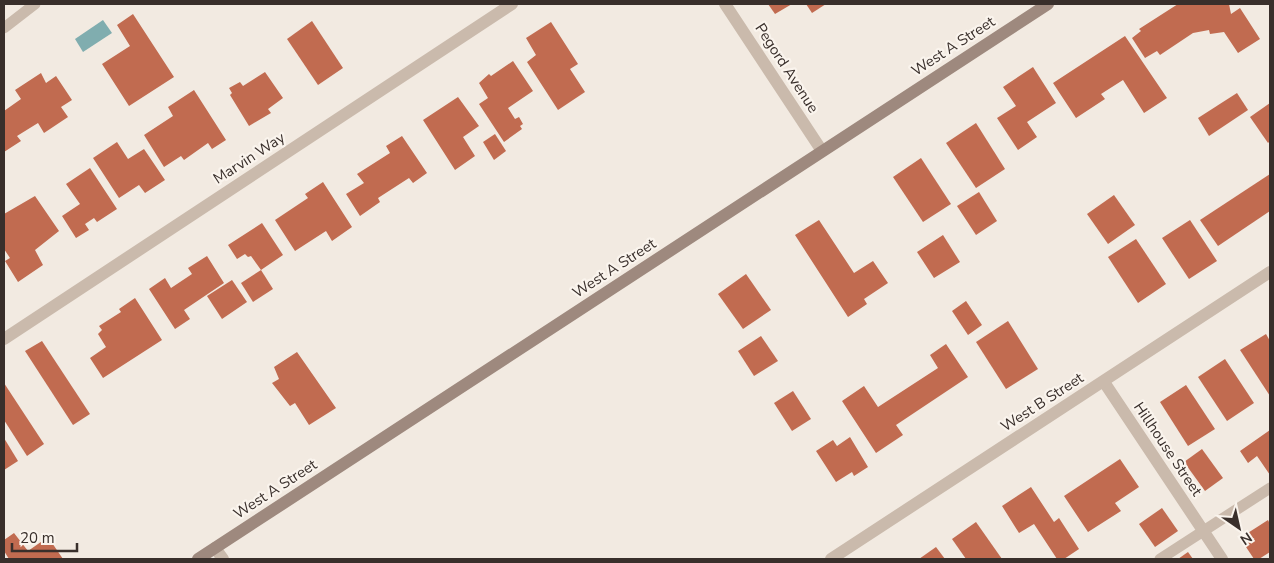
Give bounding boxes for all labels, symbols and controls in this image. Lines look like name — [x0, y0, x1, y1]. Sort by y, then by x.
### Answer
street label: West A Street — [907, 11, 999, 80]
street label: Pegord Avenue — [751, 19, 823, 117]
street label: Marvin Way — [209, 127, 289, 189]
street label: West A Street — [568, 233, 660, 302]
street label: West B Street — [997, 367, 1088, 436]
street label: Hillhouse Street — [1129, 398, 1207, 500]
street label: West A Street — [229, 454, 321, 523]
north arrow — [1214, 503, 1264, 553]
scale bar — [12, 520, 78, 552]
text: 20 m — [20, 528, 55, 548]
text: N — [1236, 528, 1256, 549]

